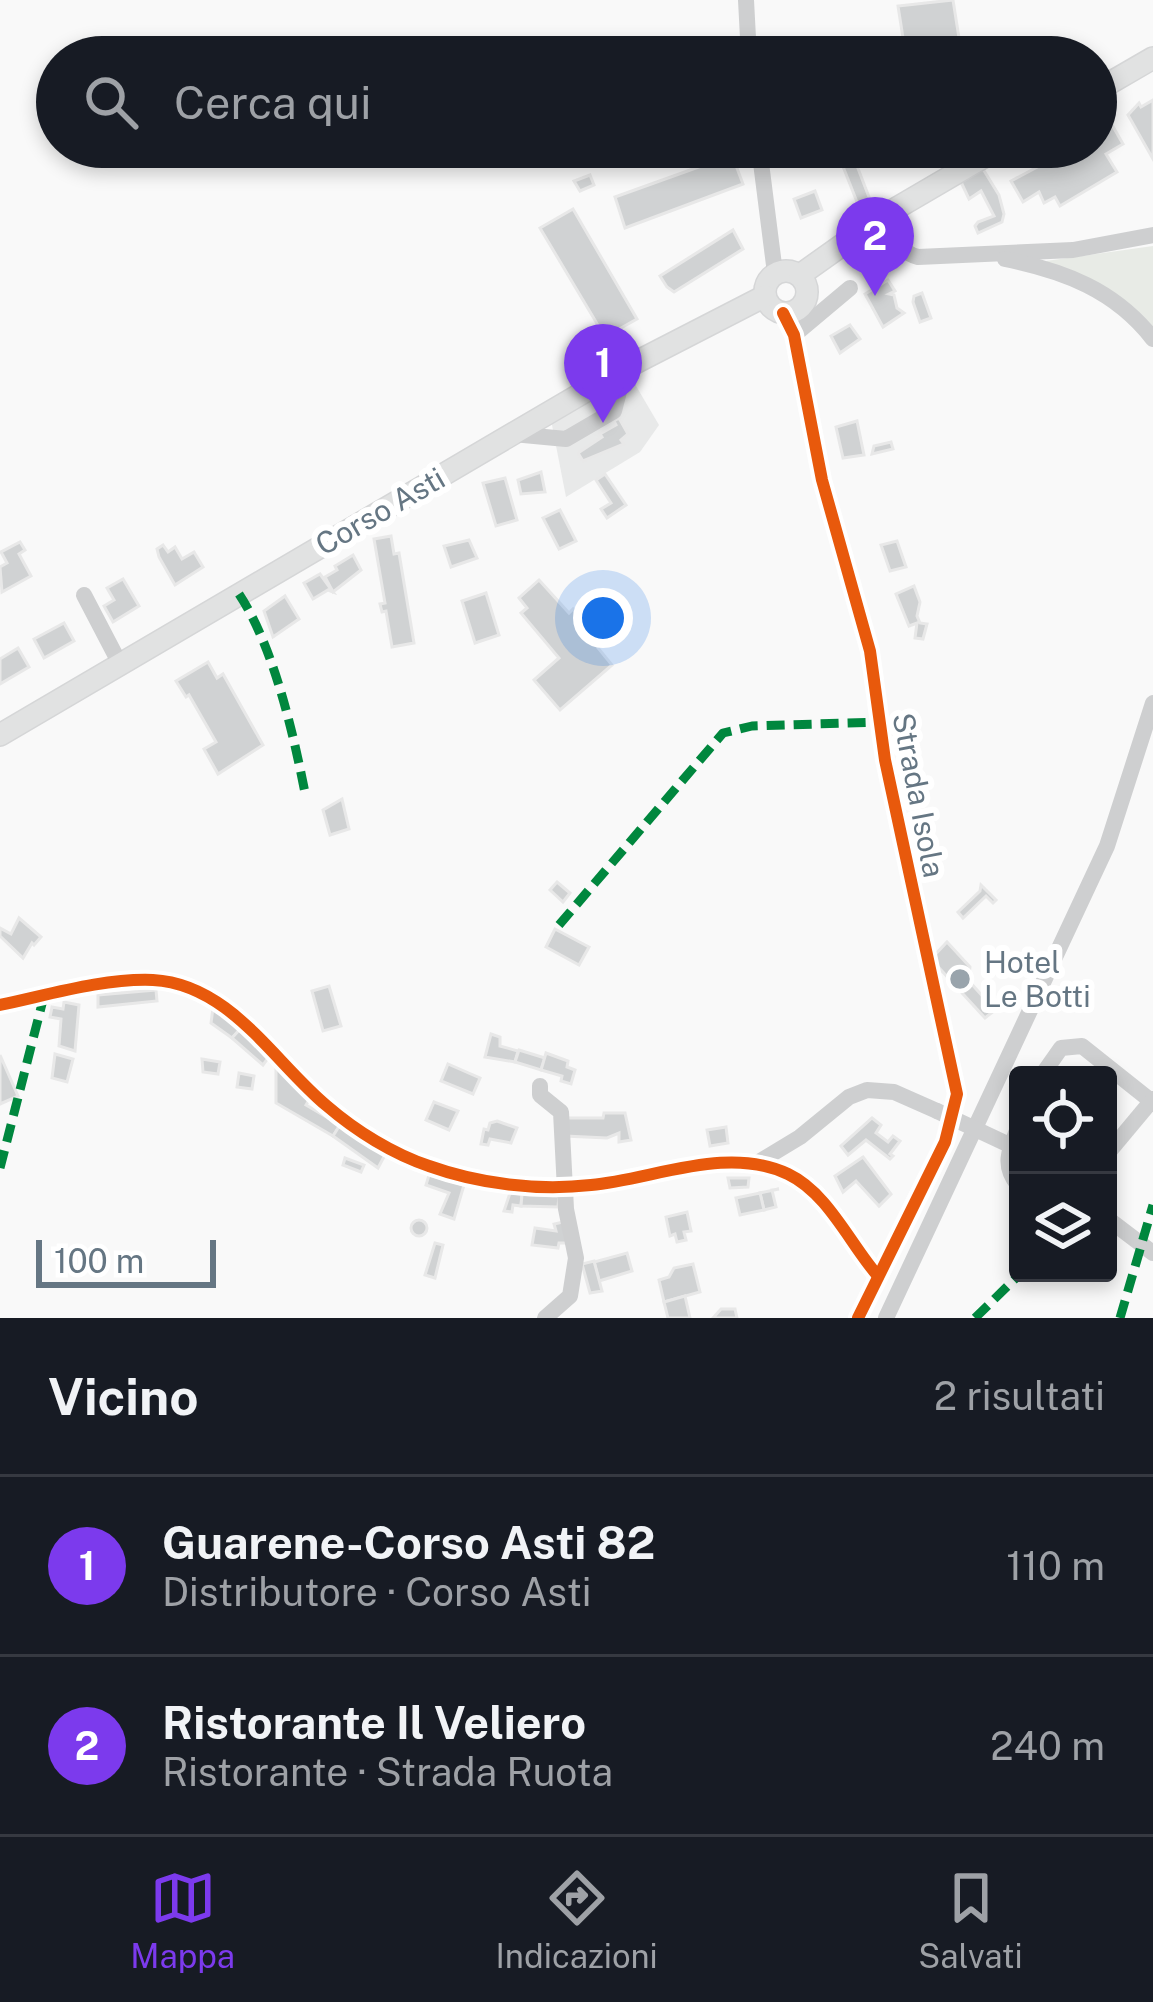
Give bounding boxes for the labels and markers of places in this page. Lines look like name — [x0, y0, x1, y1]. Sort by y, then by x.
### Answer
pin: 2 — [836, 197, 914, 296]
pin: 1 — [564, 324, 642, 423]
place label: Hotel Le Botti — [984, 944, 1091, 1014]
marker: Hotel Le Botti — [947, 966, 973, 992]

